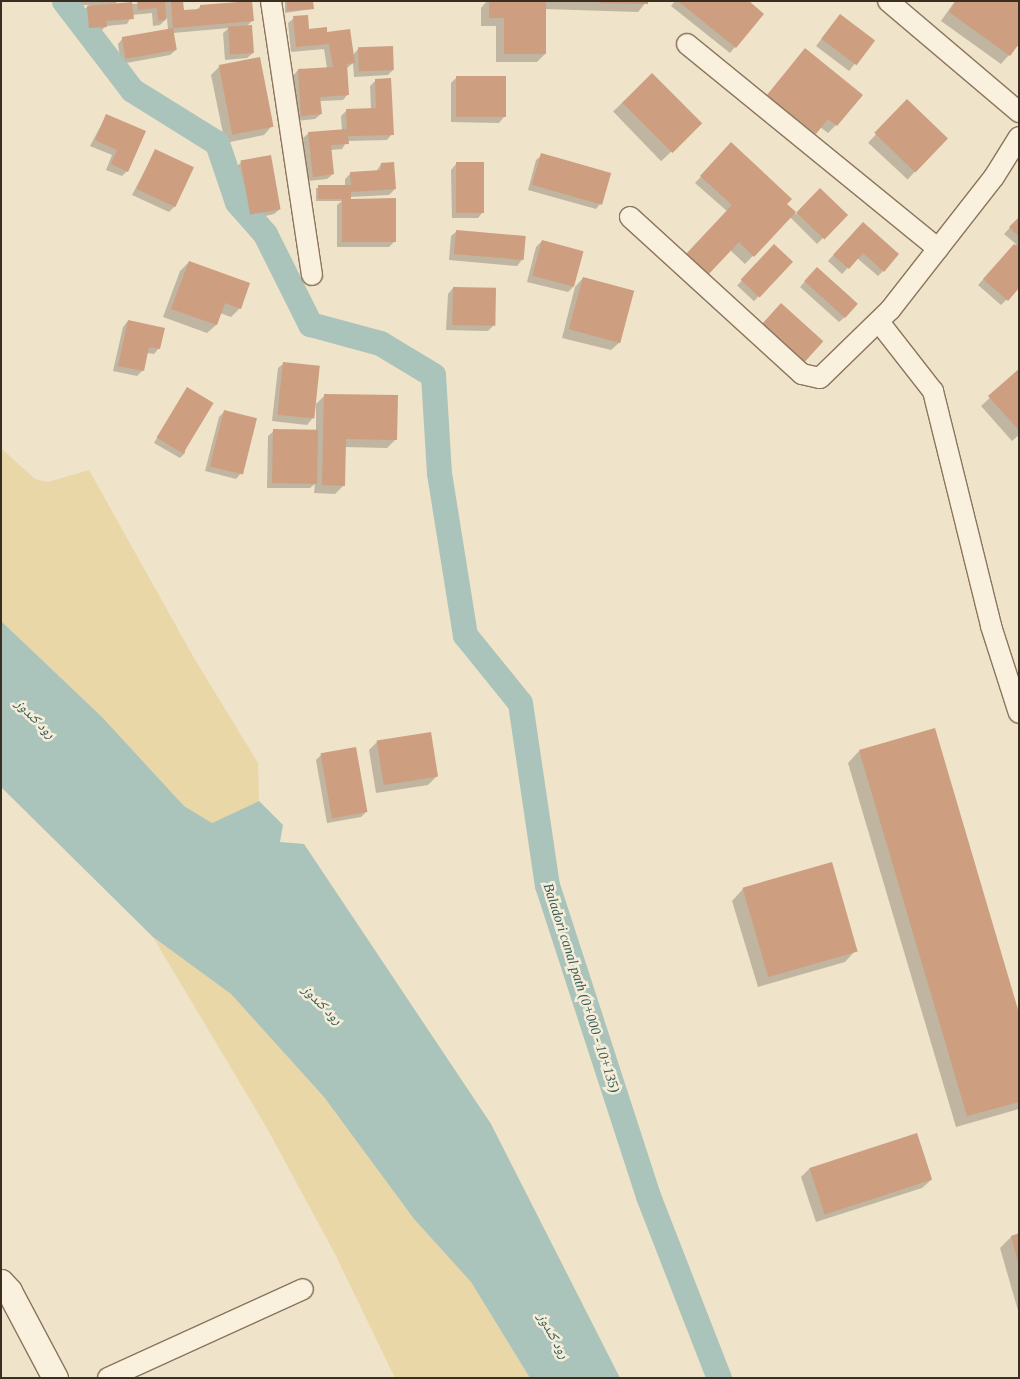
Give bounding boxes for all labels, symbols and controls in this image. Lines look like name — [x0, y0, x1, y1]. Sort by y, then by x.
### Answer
water label: رود کندوز — [11, 695, 59, 743]
water label: Baladori canal path (0+000 - 10+135) — [539, 881, 623, 1095]
water label: رود کندوز — [298, 981, 346, 1029]
water label: رود کندوز — [534, 1310, 572, 1362]

